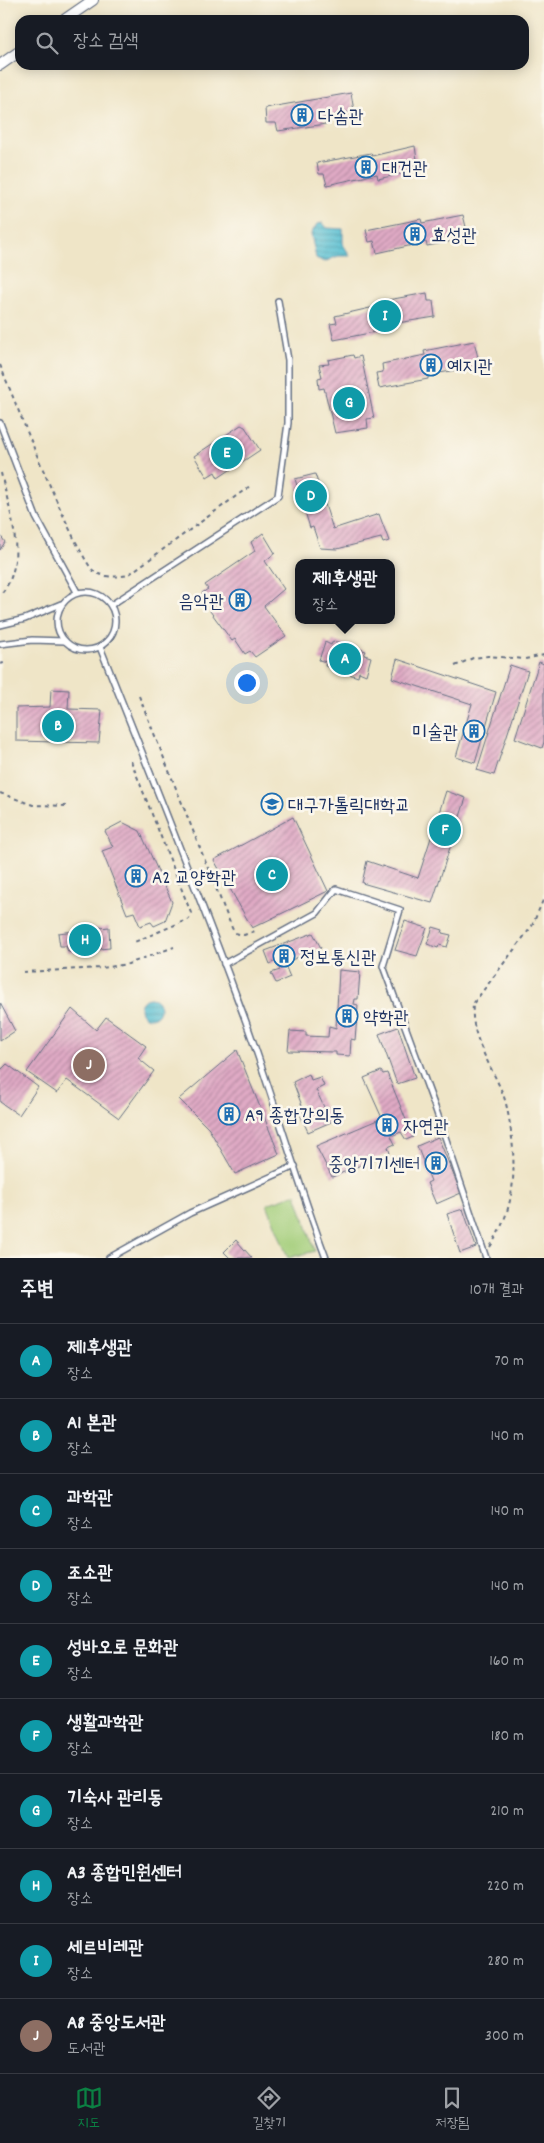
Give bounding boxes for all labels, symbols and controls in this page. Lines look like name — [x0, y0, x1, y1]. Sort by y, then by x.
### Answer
search box — [15, 15, 529, 70]
icon: search — [33, 29, 61, 57]
text: 장소 검색 — [73, 29, 139, 56]
building icon: 다솜관 — [290, 103, 314, 127]
place label: 다솜관 — [318, 105, 364, 132]
building icon: 대건관 — [354, 155, 378, 179]
place label: 대건관 — [382, 157, 428, 184]
building icon: 효성관 — [403, 222, 427, 246]
place label: 효성관 — [431, 224, 477, 251]
pin: I — [369, 297, 401, 335]
building icon: 예지관 — [419, 353, 443, 377]
place label: 예지관 — [447, 355, 493, 382]
pin: G — [333, 384, 365, 422]
pin: E — [211, 434, 243, 472]
pin: D — [295, 477, 327, 515]
popup — [295, 559, 395, 624]
text: 제1후생관 — [312, 567, 378, 594]
building icon: 음악관 — [228, 588, 252, 612]
place label: 음악관 — [178, 590, 224, 617]
text: 장소 — [312, 594, 338, 617]
pin: A — [329, 640, 361, 678]
your location — [234, 670, 260, 696]
pin: B — [42, 707, 74, 745]
building icon: 미술관 — [462, 719, 486, 743]
place label: 미술관 — [412, 721, 458, 748]
school or university icon: 대구가톨릭대학교 — [260, 792, 284, 816]
place label: 대구가톨릭대학교 — [288, 794, 410, 821]
pin: F — [429, 811, 461, 849]
pin: C — [256, 856, 288, 894]
building icon: A2 교양학관 — [124, 864, 148, 888]
place label: A2 교양학관 — [152, 866, 236, 893]
pin: H — [69, 921, 101, 959]
building icon: 정보통신관 — [272, 944, 296, 968]
place label: 정보통신관 — [300, 946, 376, 973]
building icon: 약학관 — [335, 1004, 359, 1028]
place label: 약학관 — [363, 1006, 409, 1033]
pin: J — [73, 1046, 105, 1084]
building icon: A9 종합강의동 — [217, 1102, 241, 1126]
place label: A9 종합강의동 — [245, 1104, 345, 1131]
building icon: 자연관 — [375, 1113, 399, 1137]
place label: 자연관 — [403, 1115, 449, 1142]
building icon: 중앙기기센터 — [424, 1151, 448, 1175]
place label: 중앙기기센터 — [328, 1153, 420, 1180]
text: 주변 — [20, 1276, 54, 1306]
text: 10개 결과 — [469, 1279, 524, 1302]
text: 제1후생관 — [67, 1336, 132, 1363]
text: A — [32, 1350, 40, 1373]
text: 70 m — [494, 1350, 524, 1373]
text: 장소 — [67, 1363, 93, 1386]
text: A1 본관 — [67, 1411, 116, 1438]
text: B — [32, 1425, 40, 1448]
text: 140 m — [490, 1425, 524, 1448]
text: 장소 — [67, 1438, 93, 1461]
text: 과학관 — [67, 1486, 113, 1513]
text: C — [32, 1500, 40, 1523]
text: 140 m — [490, 1500, 524, 1523]
text: 장소 — [67, 1513, 93, 1536]
text: 조소관 — [67, 1561, 113, 1588]
text: D — [32, 1575, 40, 1598]
text: 140 m — [490, 1575, 524, 1598]
text: 장소 — [67, 1588, 93, 1611]
text: 성바오로 문화관 — [67, 1636, 178, 1663]
text: E — [32, 1650, 40, 1673]
text: 160 m — [489, 1650, 524, 1673]
text: 장소 — [67, 1663, 93, 1686]
text: 생활과학관 — [67, 1711, 143, 1738]
text: F — [32, 1725, 40, 1748]
text: 180 m — [491, 1725, 524, 1748]
text: 장소 — [67, 1738, 93, 1761]
text: 기숙사 관리동 — [67, 1786, 163, 1813]
text: G — [32, 1800, 40, 1823]
text: 210 m — [490, 1800, 524, 1823]
text: 장소 — [67, 1813, 93, 1836]
text: A3 종합민원센터 — [67, 1861, 182, 1888]
text: H — [32, 1875, 40, 1898]
text: 220 m — [487, 1875, 524, 1898]
text: 장소 — [67, 1888, 93, 1911]
text: 세르비레관 — [67, 1936, 143, 1963]
text: I — [34, 1950, 38, 1973]
text: 280 m — [487, 1950, 524, 1973]
text: 장소 — [67, 1963, 93, 1986]
text: A8 중앙도서관 — [67, 2011, 166, 2038]
text: J — [33, 2025, 39, 2048]
text: 300 m — [485, 2025, 524, 2048]
text: 도서관 — [67, 2038, 106, 2061]
tab: 지도 — [75, 2084, 103, 2134]
tab: 길찾기 — [252, 2084, 286, 2134]
tab: 저장됨 — [435, 2084, 469, 2134]

